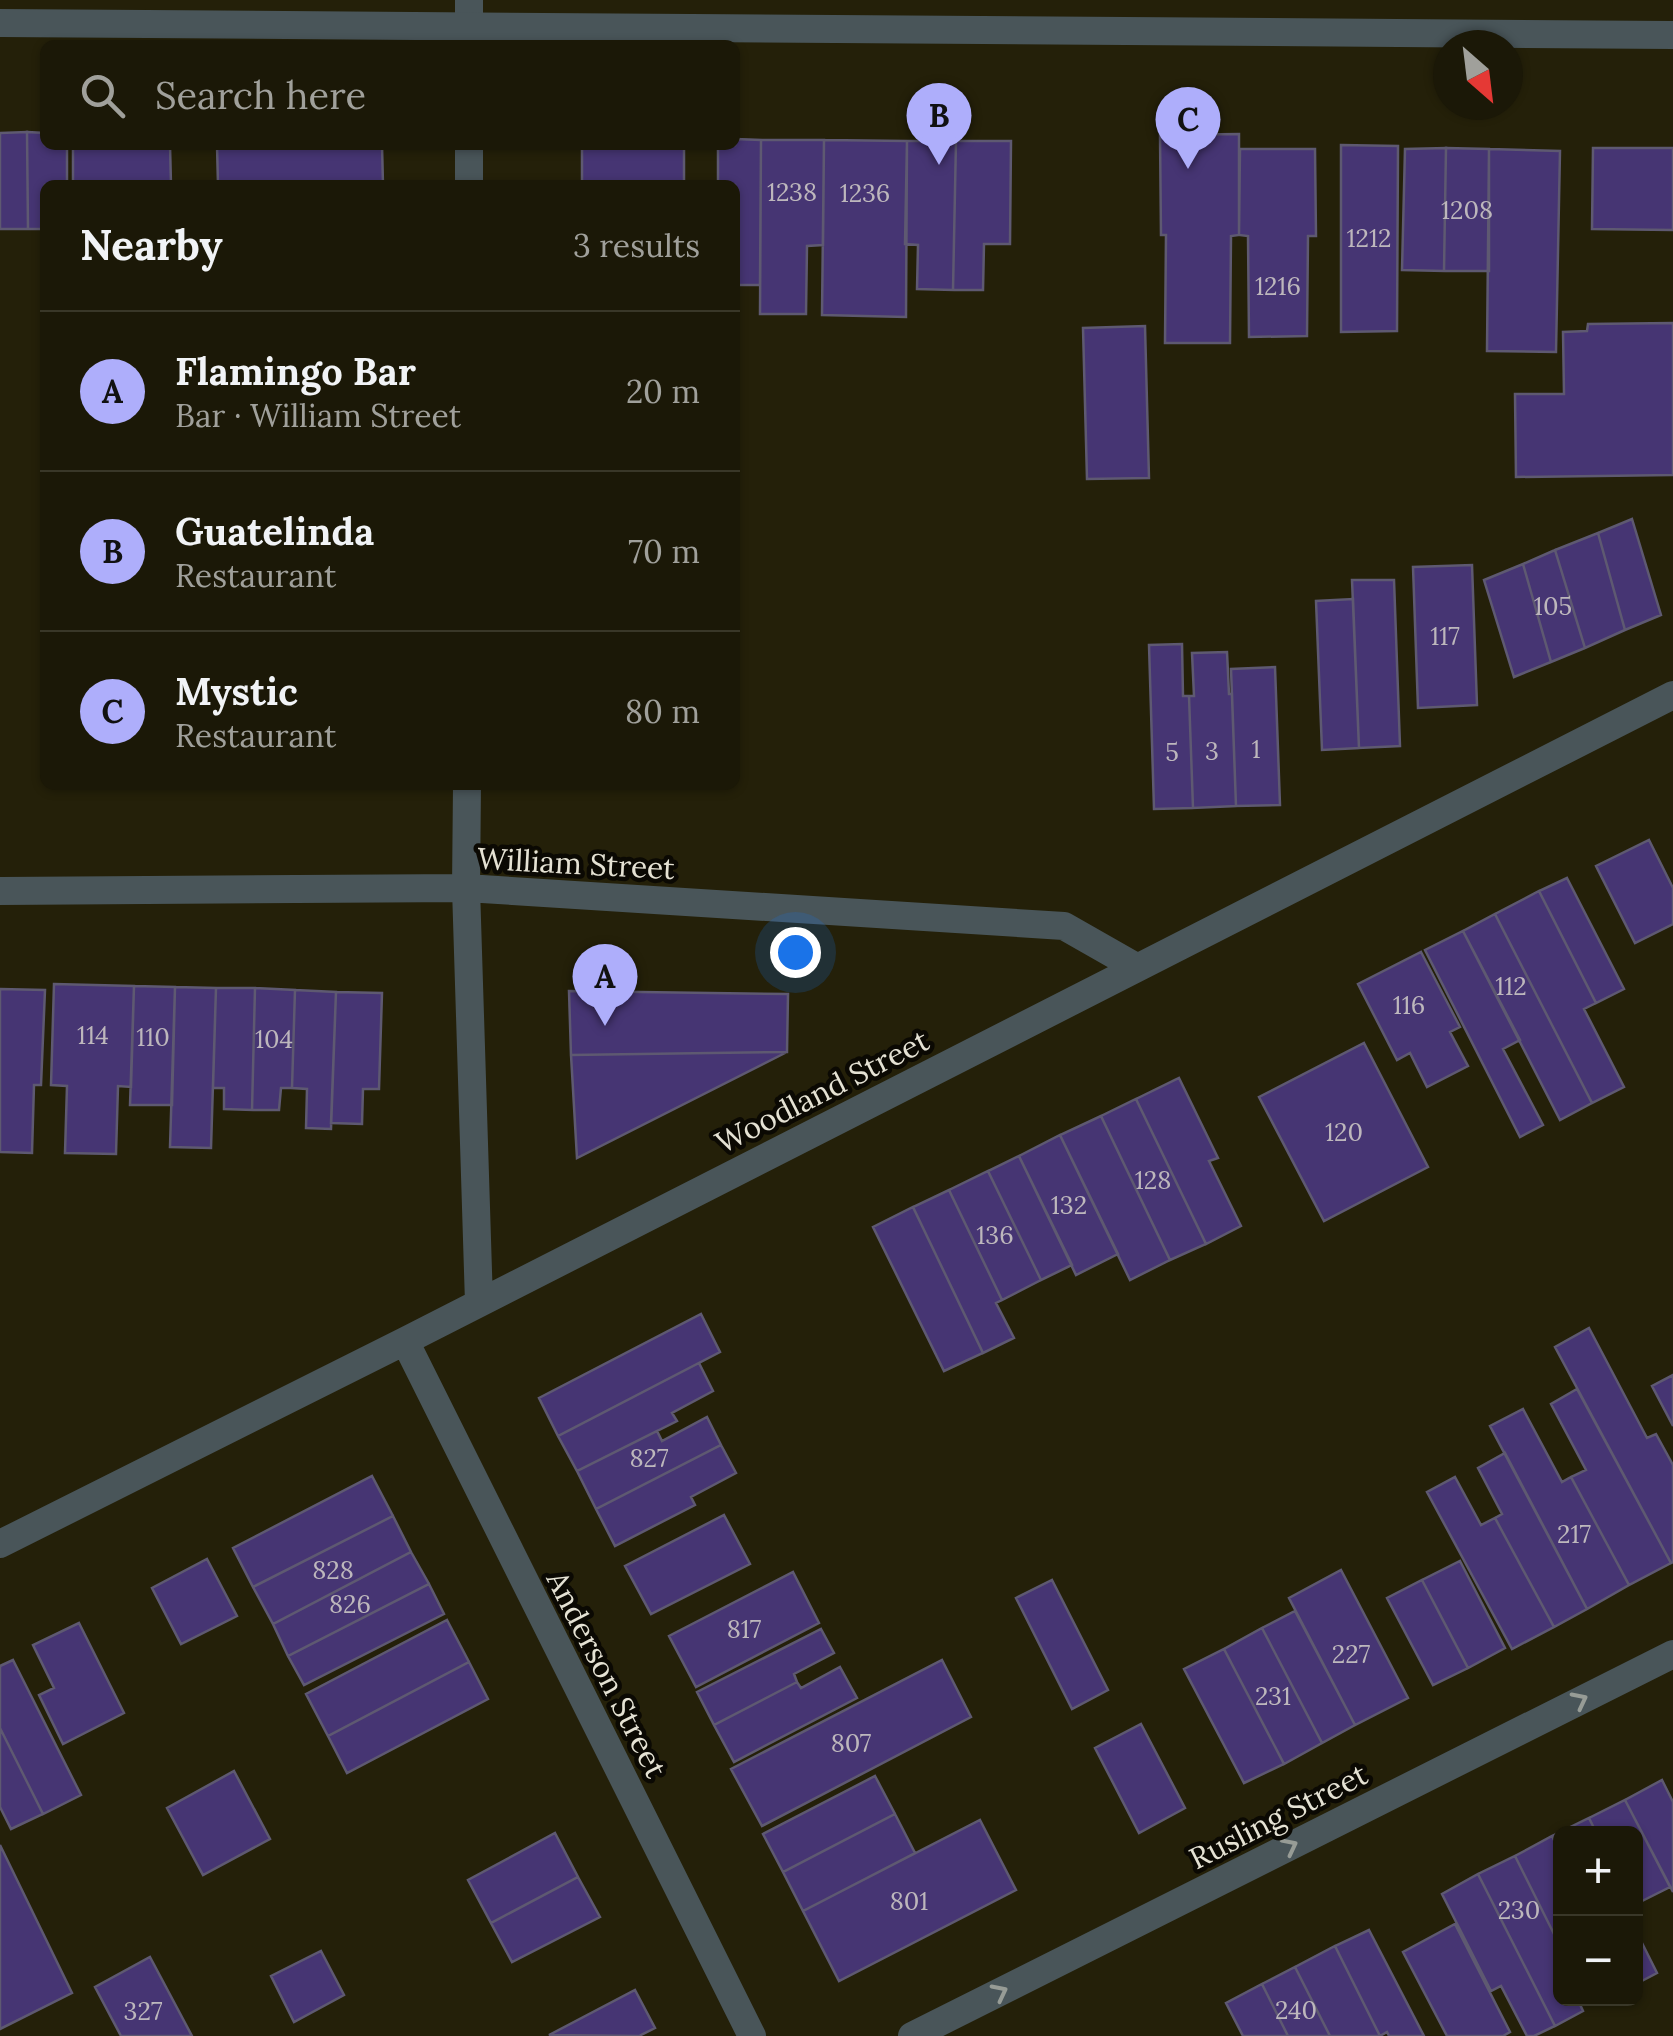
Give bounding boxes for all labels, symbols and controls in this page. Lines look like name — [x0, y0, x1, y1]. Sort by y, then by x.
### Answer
north arrow — [1433, 30, 1523, 120]
search box — [40, 40, 740, 150]
icon: search — [75, 68, 130, 123]
text: Search here — [155, 71, 366, 119]
pin: B — [906, 82, 972, 165]
pin: C — [1156, 86, 1220, 169]
house number: 1238 — [767, 176, 817, 208]
house number: 1236 — [840, 177, 890, 209]
house number: 1208 — [1441, 194, 1493, 226]
text: Nearby — [80, 218, 223, 272]
house number: 1212 — [1346, 222, 1392, 254]
text: 3 results — [573, 225, 700, 266]
house number: 1216 — [1255, 270, 1301, 302]
text: Flamingo Bar — [175, 347, 416, 395]
text: A — [102, 371, 123, 412]
text: 20 m — [626, 371, 700, 412]
text: Bar · William Street — [175, 395, 461, 436]
text: Guatelinda — [175, 507, 374, 555]
text: B — [102, 531, 123, 572]
text: 70 m — [628, 531, 700, 572]
text: Restaurant — [175, 555, 337, 596]
house number: 105 — [1534, 590, 1572, 622]
house number: 117 — [1430, 620, 1460, 652]
text: Mystic — [175, 667, 298, 715]
text: C — [101, 691, 124, 732]
text: 80 m — [625, 691, 700, 732]
text: Restaurant — [175, 715, 337, 756]
house number: 1 — [1251, 733, 1261, 765]
house number: 3 — [1205, 735, 1219, 767]
house number: 5 — [1165, 736, 1179, 768]
street label: William Street — [476, 839, 676, 887]
your location — [770, 927, 821, 978]
pin: A — [572, 944, 638, 1026]
house number: 112 — [1495, 970, 1527, 1002]
house number: 116 — [1393, 989, 1425, 1021]
house number: 114 — [77, 1019, 109, 1051]
house number: 110 — [136, 1021, 170, 1053]
street label: Woodland Street — [709, 1021, 935, 1161]
house number: 104 — [255, 1023, 293, 1055]
house number: 120 — [1325, 1116, 1363, 1148]
house number: 128 — [1135, 1164, 1171, 1196]
house number: 132 — [1051, 1189, 1087, 1221]
house number: 136 — [976, 1219, 1014, 1251]
house number: 827 — [629, 1442, 669, 1474]
house number: 217 — [1557, 1518, 1591, 1550]
house number: 828 — [312, 1554, 354, 1586]
street label: Anderson Street — [538, 1563, 676, 1784]
house number: 826 — [329, 1588, 371, 1620]
house number: 817 — [727, 1613, 762, 1645]
house number: 227 — [1332, 1638, 1371, 1670]
house number: 231 — [1255, 1680, 1291, 1712]
one-way arrow — [1570, 1693, 1588, 1712]
house number: 807 — [831, 1727, 872, 1759]
street label: Rusling Street — [1183, 1755, 1374, 1878]
map controls — [1553, 1826, 1643, 2006]
button: + — [1553, 1826, 1643, 1916]
one-way arrow — [1280, 1838, 1298, 1858]
house number: 801 — [890, 1885, 928, 1917]
house number: 230 — [1498, 1894, 1540, 1926]
button: − — [1553, 1916, 1643, 2006]
one-way arrow — [989, 1985, 1007, 2004]
house number: 240 — [1275, 1994, 1317, 2026]
house number: 327 — [124, 1995, 163, 2027]

